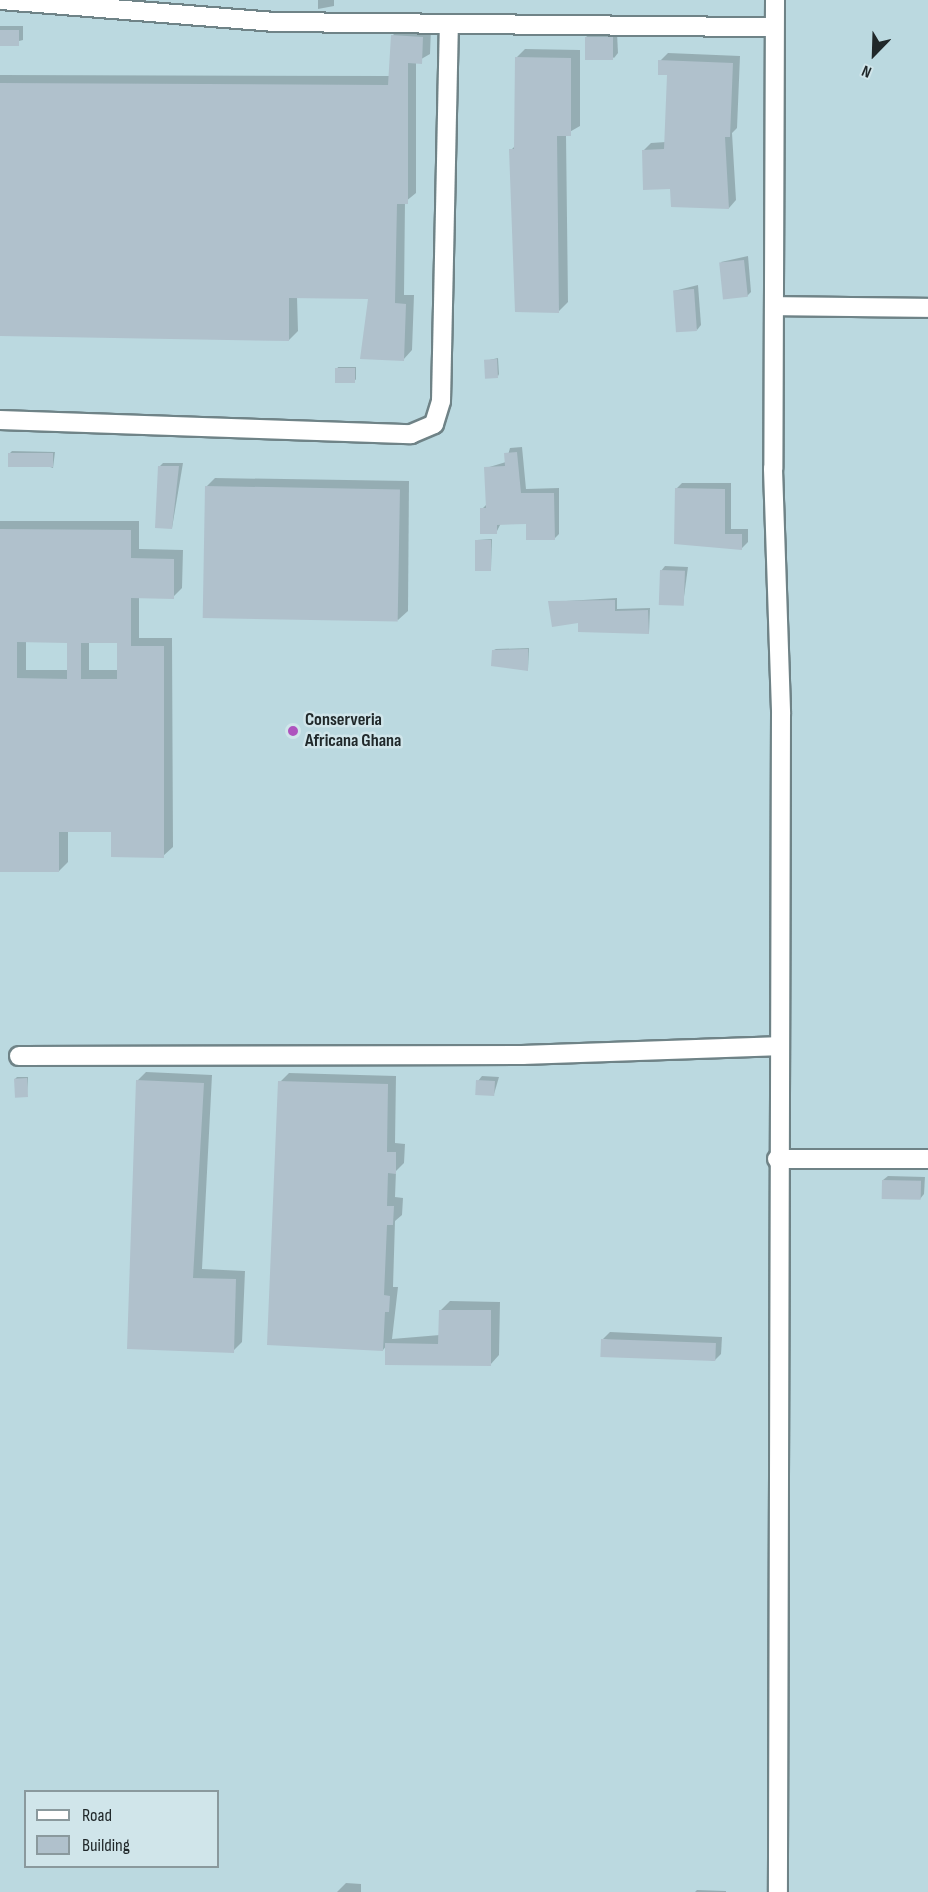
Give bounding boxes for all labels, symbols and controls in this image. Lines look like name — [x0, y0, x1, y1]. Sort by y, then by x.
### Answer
north arrow — [844, 24, 904, 84]
text: N — [859, 61, 874, 81]
place label: Conserveria Africana Ghana — [305, 710, 401, 752]
marker: Conserveria Africana Ghana — [286, 724, 300, 738]
legend — [24, 1790, 219, 1868]
text: Road — [82, 1805, 112, 1826]
text: Building — [82, 1835, 130, 1856]

